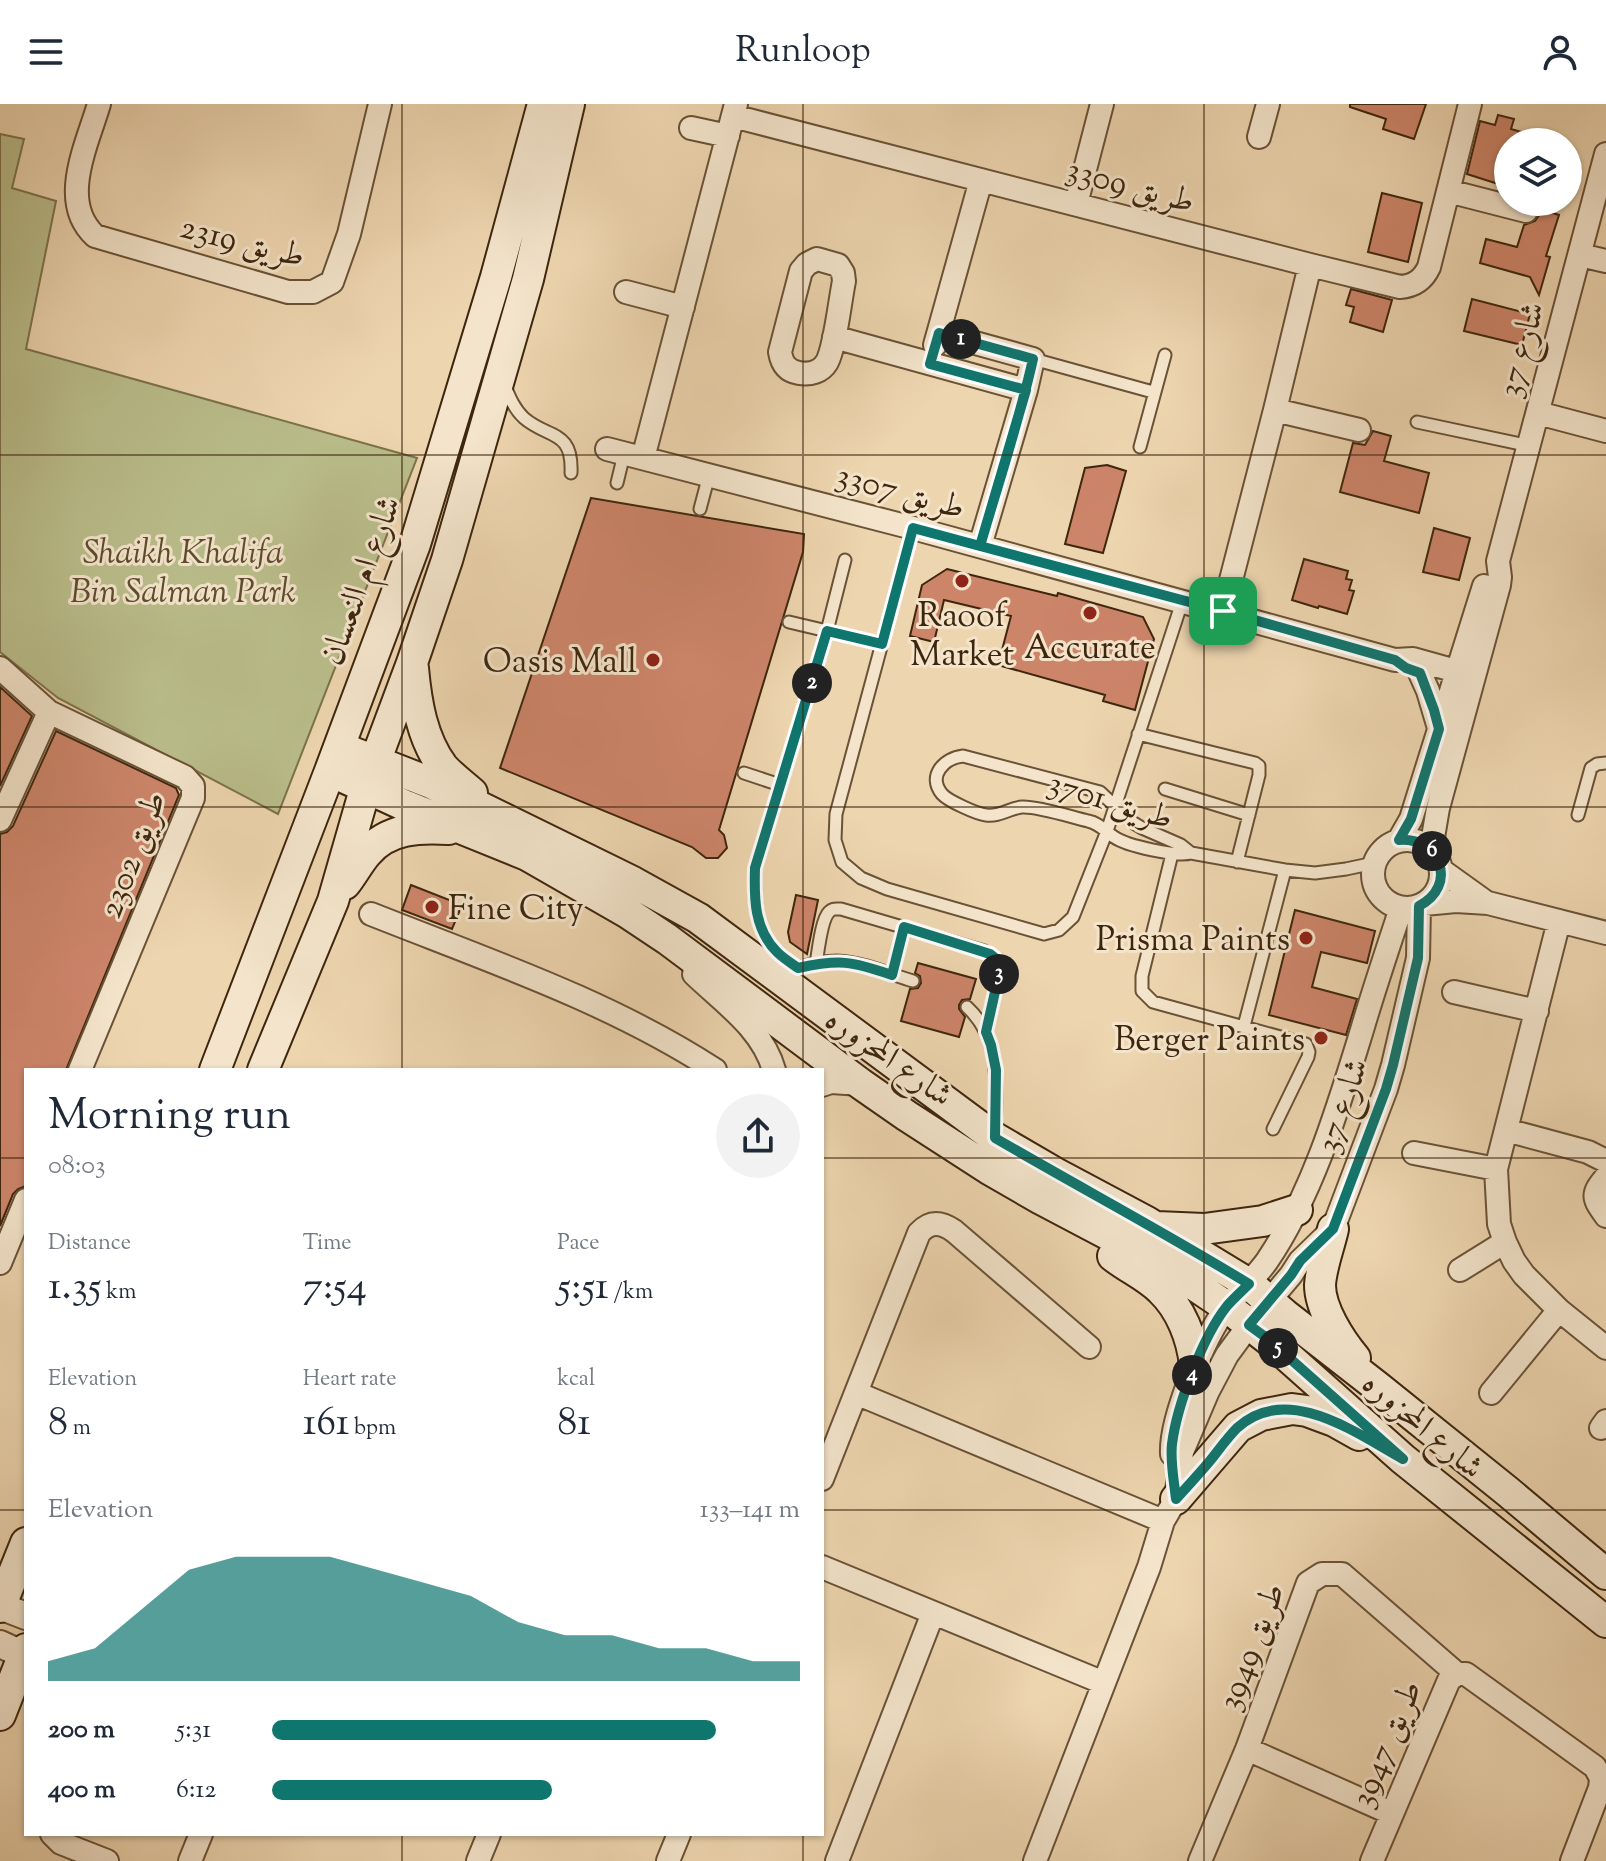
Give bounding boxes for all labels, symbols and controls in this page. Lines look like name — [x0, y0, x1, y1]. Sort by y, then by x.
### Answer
text: Runloop — [735, 26, 871, 78]
icon: menu — [24, 30, 68, 74]
icon: person — [1538, 30, 1582, 74]
map controls — [1494, 128, 1582, 216]
button: layers — [1494, 128, 1582, 216]
street label: طريق 3309 — [1060, 147, 1200, 228]
street label: طريق 2319 — [175, 204, 310, 283]
street label: شارع 37 — [1487, 297, 1561, 403]
pin: 1 — [941, 319, 981, 359]
text: 1 — [957, 323, 965, 355]
street label: طريق 3307 — [830, 453, 970, 534]
street label: شارع ام النعسان — [309, 490, 417, 673]
park label: Shaikh Khalifa Bin Salman Park — [70, 530, 296, 618]
marker: Raoof Market — [953, 572, 971, 590]
pin — [1189, 577, 1257, 645]
icon: arrive — [1201, 589, 1245, 633]
place label: Raoof Market — [910, 593, 1014, 681]
marker: Accurate — [1081, 604, 1099, 622]
place label: Accurate — [1024, 625, 1156, 674]
place label: Oasis Mall — [483, 639, 637, 688]
marker: Oasis Mall — [644, 651, 662, 669]
pin: 2 — [792, 663, 832, 703]
text: 2 — [807, 667, 817, 699]
street label: طريق 3701 — [1041, 760, 1179, 845]
street label: طريق 2302 — [88, 785, 181, 926]
pin: 6 — [1412, 831, 1452, 871]
text: 6 — [1427, 835, 1437, 867]
place label: Fine City — [448, 886, 584, 935]
marker: Fine City — [423, 898, 441, 916]
place label: Prisma Paints — [1096, 917, 1290, 966]
marker: Prisma Paints — [1297, 929, 1315, 947]
pin: 3 — [979, 954, 1019, 994]
text: 3 — [995, 958, 1003, 990]
street label: شارع المحزوره — [813, 997, 962, 1122]
place label: Berger Paints — [1114, 1017, 1305, 1066]
marker: Berger Paints — [1312, 1029, 1330, 1047]
street label: شارع 37 — [1305, 1052, 1384, 1160]
text: Morning run — [48, 1086, 291, 1149]
button: share — [716, 1094, 800, 1178]
text: 08:03 — [48, 1148, 106, 1185]
text: Distance — [48, 1228, 131, 1260]
text: Time — [303, 1228, 352, 1260]
text: Pace — [557, 1228, 599, 1260]
text: 1.35 — [48, 1260, 102, 1317]
text: 7:54 — [303, 1260, 367, 1317]
text: 5:51 — [557, 1260, 609, 1317]
text: km — [102, 1277, 136, 1309]
text: /km — [609, 1277, 653, 1309]
pin: 5 — [1258, 1328, 1298, 1368]
text: 5 — [1274, 1332, 1282, 1364]
pin: 4 — [1172, 1355, 1212, 1395]
text: 4 — [1186, 1359, 1198, 1391]
street label: شارع المحزوره — [1349, 1361, 1494, 1493]
text: Elevation — [48, 1364, 137, 1396]
text: Heart rate — [303, 1364, 397, 1396]
text: kcal — [557, 1364, 595, 1396]
text: 8 — [48, 1396, 68, 1453]
text: 161 — [303, 1396, 349, 1453]
text: 81 — [557, 1396, 591, 1453]
text: m — [68, 1413, 91, 1445]
text: bpm — [349, 1413, 396, 1445]
text: Elevation — [48, 1492, 153, 1529]
text: 133–141 m — [700, 1492, 800, 1529]
street label: طريق 3949 — [1207, 1577, 1300, 1718]
street label: طريق 3947 — [1340, 1673, 1437, 1815]
text: 200 m — [48, 1712, 115, 1749]
text: 5:31 — [176, 1712, 211, 1749]
text: 400 m — [48, 1772, 115, 1809]
text: 6:12 — [176, 1772, 216, 1809]

